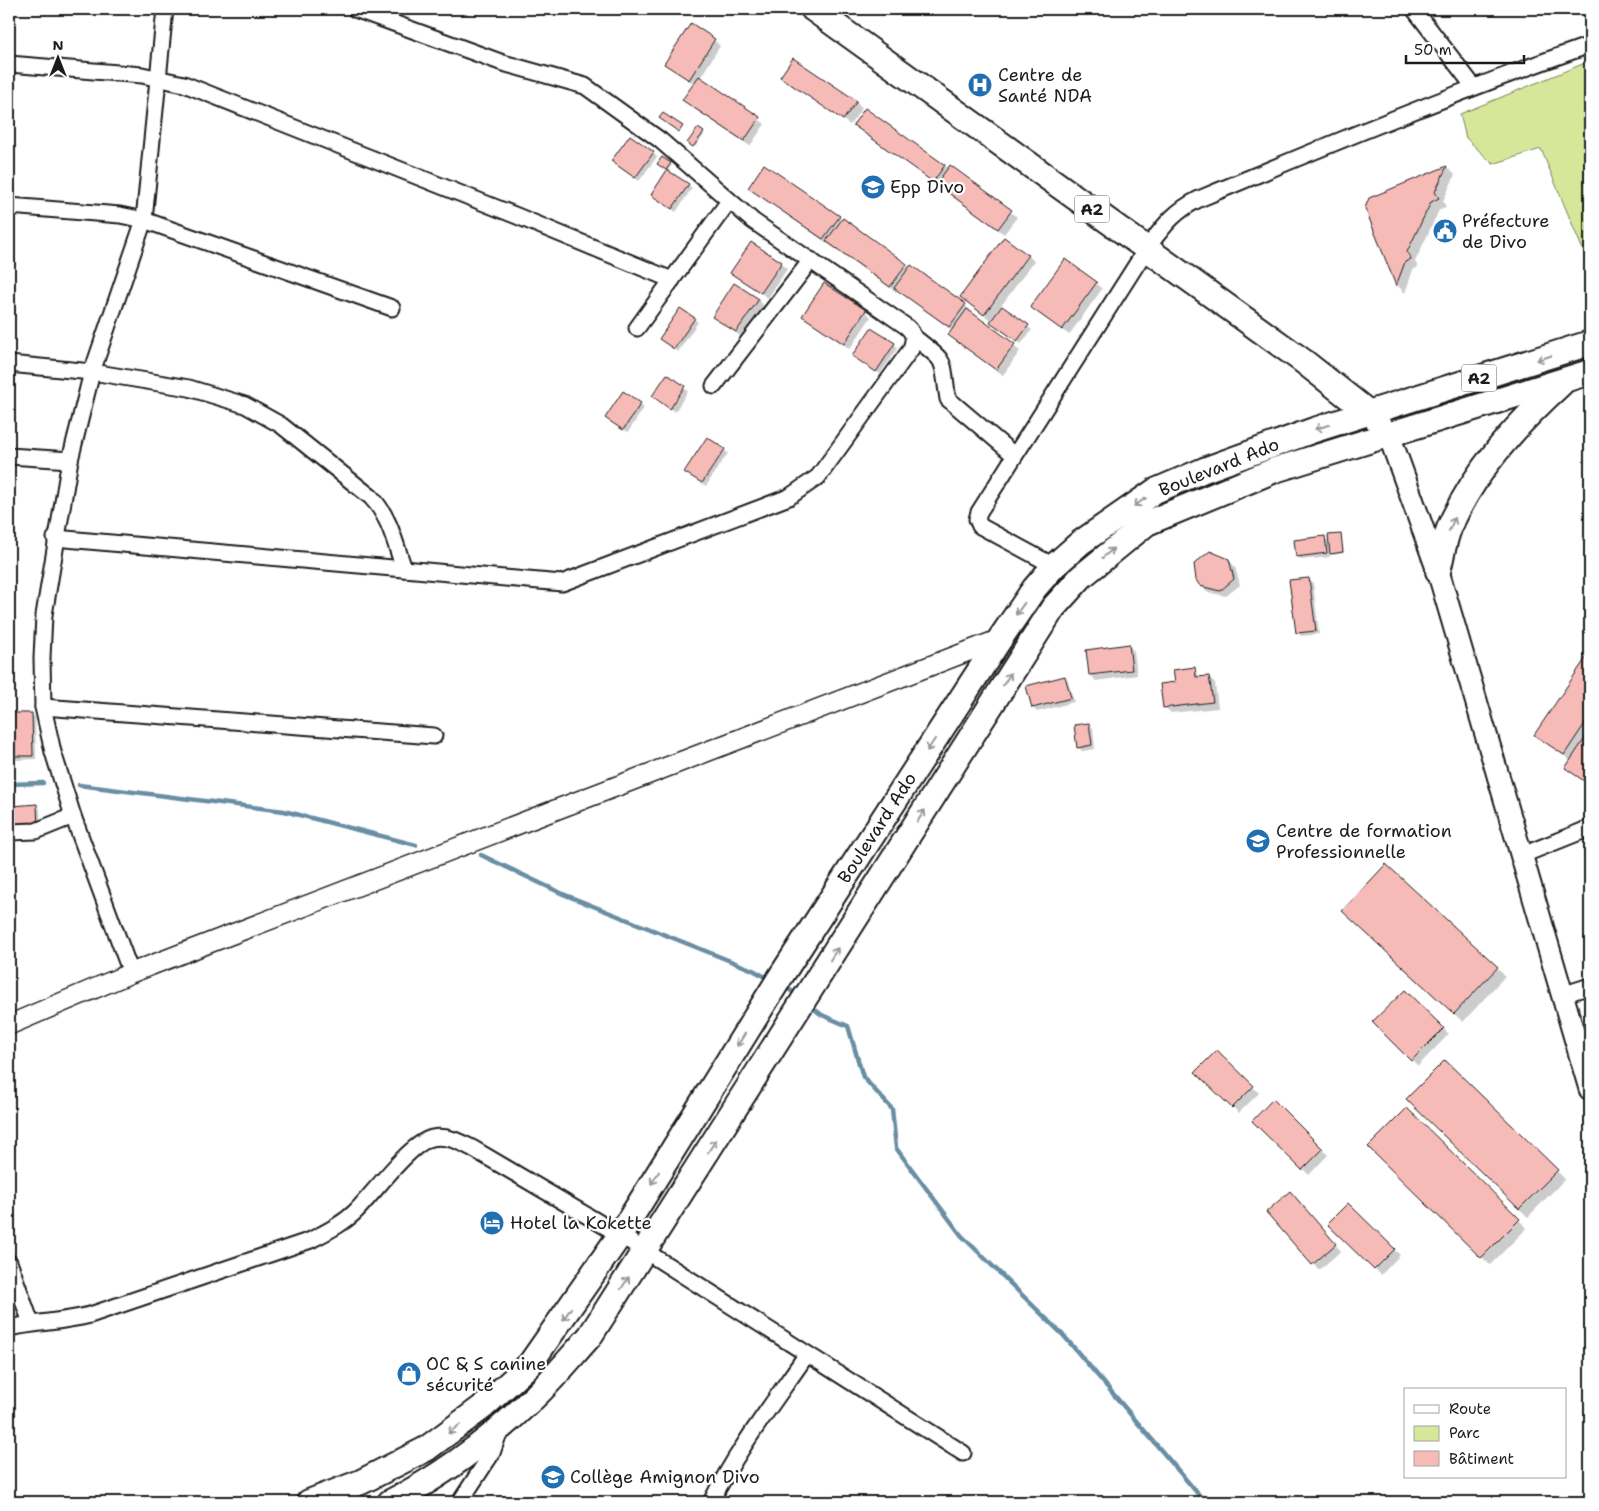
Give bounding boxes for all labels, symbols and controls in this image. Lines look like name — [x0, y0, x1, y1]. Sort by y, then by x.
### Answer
north arrow — [32, 32, 82, 82]
scale bar — [1406, 32, 1524, 64]
text: N — [52, 36, 64, 54]
text: 50 m — [1414, 40, 1452, 60]
place label: Centre de Santé NDA — [998, 63, 1092, 108]
hospital icon: Centre de Santé NDA — [967, 72, 993, 98]
school or university icon: Epp Divo — [860, 174, 886, 200]
place label: Epp Divo — [890, 175, 964, 199]
road number: A2 — [1074, 195, 1110, 222]
place label: Préfecture de Divo — [1462, 209, 1550, 254]
public building icon: Préfecture de Divo — [1432, 218, 1458, 244]
one-way arrow — [1536, 353, 1552, 363]
road number: A2 — [1462, 364, 1496, 392]
one-way arrow — [1314, 423, 1330, 433]
street label: Boulevard Ado — [1155, 432, 1283, 502]
one-way arrow — [1133, 497, 1147, 507]
one-way arrow — [1448, 517, 1458, 532]
one-way arrow — [1102, 547, 1115, 559]
one-way arrow — [1015, 602, 1025, 616]
one-way arrow — [1002, 672, 1013, 686]
one-way arrow — [926, 738, 936, 752]
street label: Boulevard Ado — [832, 768, 922, 888]
one-way arrow — [916, 810, 926, 824]
place label: Centre de formation Professionnelle — [1276, 819, 1452, 864]
school or university icon: Centre de formation Professionnelle — [1245, 828, 1271, 854]
one-way arrow — [829, 947, 839, 961]
one-way arrow — [736, 1032, 746, 1046]
one-way arrow — [707, 1139, 717, 1153]
one-way arrow — [650, 1170, 660, 1184]
hotel icon: Hotel la Kokette — [479, 1210, 505, 1236]
place label: Hotel la Kokette — [510, 1211, 652, 1235]
one-way arrow — [619, 1276, 630, 1290]
one-way arrow — [562, 1307, 572, 1321]
place label: OC & S canine sécurité — [426, 1352, 546, 1397]
shop icon: OC & S canine sécurité — [396, 1361, 422, 1387]
legend — [1404, 1388, 1566, 1478]
text: Route — [1449, 1399, 1491, 1419]
text: Parc — [1449, 1423, 1480, 1443]
one-way arrow — [447, 1424, 461, 1434]
text: Bâtiment — [1449, 1449, 1514, 1469]
school or university icon: Collège Amignon Divo — [540, 1464, 566, 1490]
place label: Collège Amignon Divo — [570, 1465, 760, 1489]

